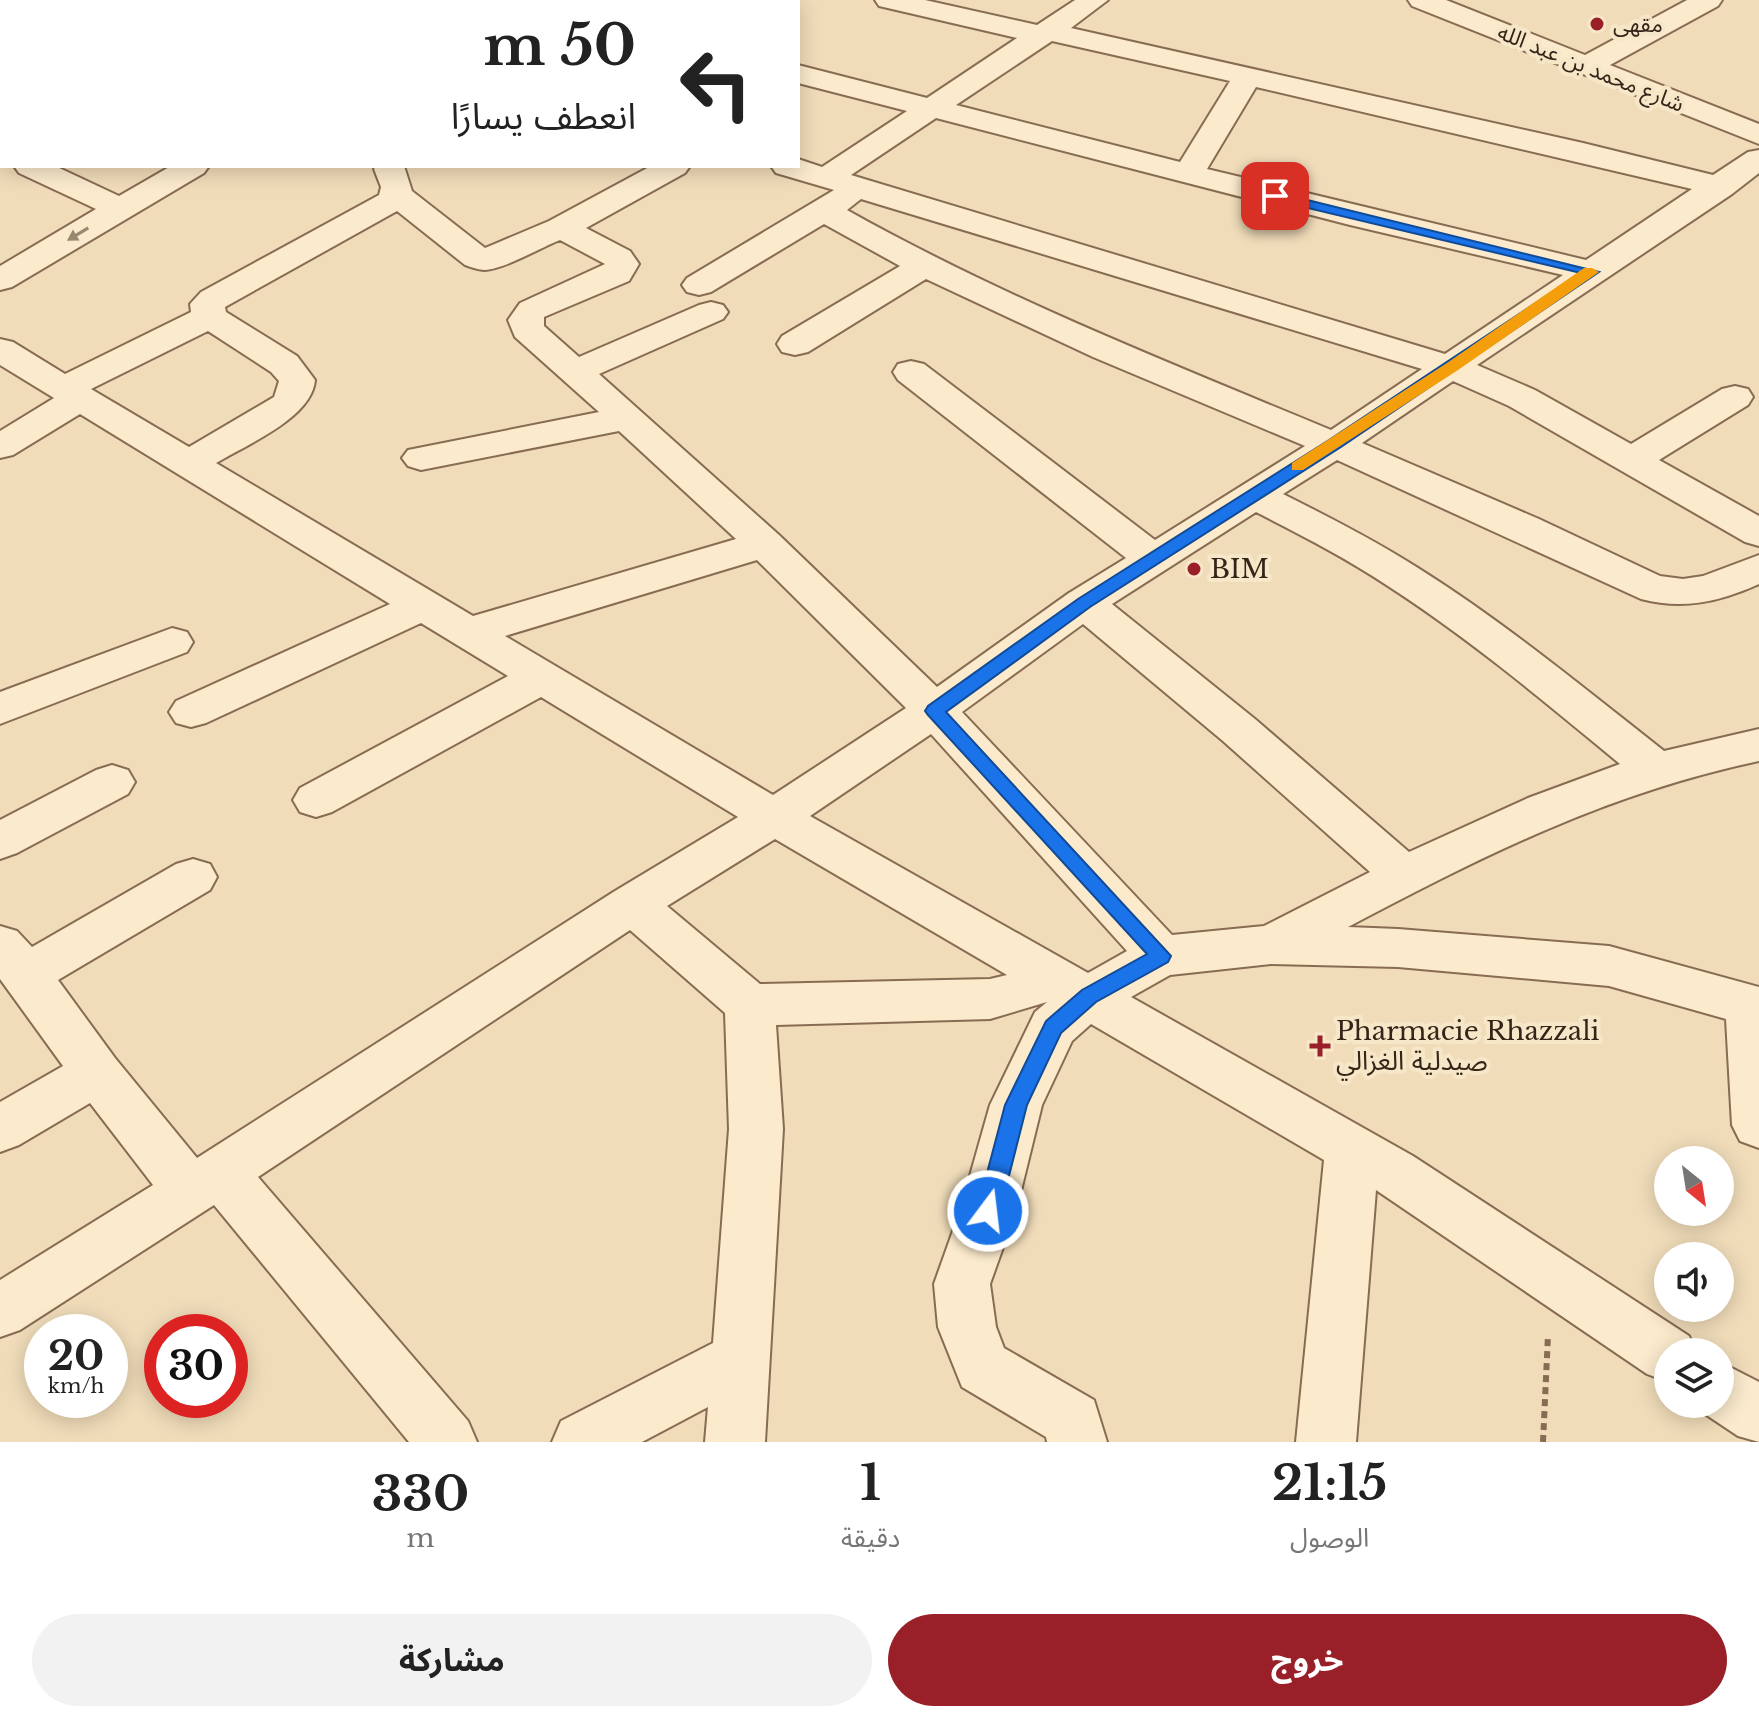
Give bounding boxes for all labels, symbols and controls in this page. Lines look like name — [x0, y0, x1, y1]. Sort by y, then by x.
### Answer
text: 50 m — [484, 11, 636, 80]
place label: مقهى — [1613, 11, 1663, 38]
marker: مقهى — [1588, 15, 1606, 33]
street label: شارع محمد بن عبد الله — [1493, 18, 1688, 121]
icon: left — [664, 32, 768, 136]
text: انعطف يسارًا — [451, 94, 636, 139]
pin — [1241, 162, 1309, 230]
icon: arrive — [1253, 174, 1297, 218]
one-way arrow — [67, 227, 89, 241]
place label: BIM — [1210, 553, 1269, 585]
marker: BIM — [1185, 560, 1203, 578]
place label: Pharmacie Rhazzali صيدلية الغزالي — [1336, 1015, 1600, 1081]
marker: Pharmacie Rhazzali صيدلية الغزالي — [1311, 1037, 1329, 1055]
north arrow — [1654, 1146, 1734, 1226]
map controls — [1654, 1146, 1734, 1418]
position arrow — [946, 1169, 1030, 1253]
button: sound — [1654, 1242, 1734, 1322]
speed limit sign: 30 — [144, 1314, 248, 1418]
text: 20 — [48, 1331, 104, 1381]
button: layers — [1654, 1338, 1734, 1418]
text: km/h — [48, 1374, 104, 1398]
text: 1 — [860, 1453, 881, 1513]
text: 21:15 — [1272, 1453, 1387, 1513]
text: 330 — [372, 1464, 469, 1524]
text: m — [407, 1522, 434, 1554]
text: دقيقة — [841, 1522, 900, 1554]
text: الوصول — [1290, 1522, 1369, 1554]
button: مشاركة — [32, 1614, 872, 1706]
button: خروج — [888, 1614, 1727, 1706]

